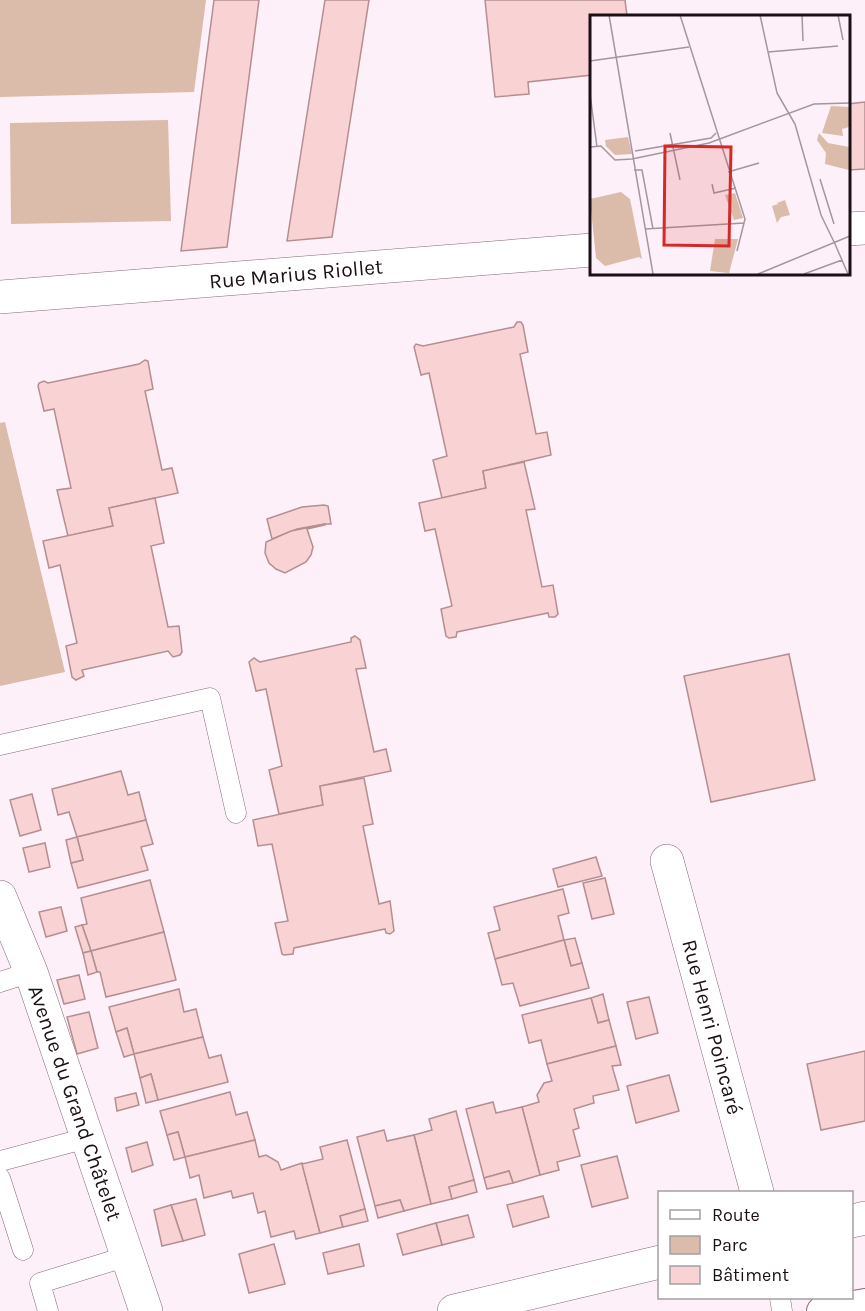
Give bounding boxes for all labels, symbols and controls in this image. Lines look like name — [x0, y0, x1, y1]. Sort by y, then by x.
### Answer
inset map — [590, 15, 850, 274]
street label: Rue Marius Riollet — [208, 254, 384, 294]
street label: Rue Henri Poincaré — [677, 937, 747, 1117]
street label: Avenue du Grand Châtelet — [23, 982, 127, 1224]
legend — [658, 1191, 853, 1299]
text: Route — [712, 1204, 760, 1226]
text: Parc — [712, 1234, 748, 1256]
text: Bâtiment — [712, 1264, 789, 1286]

